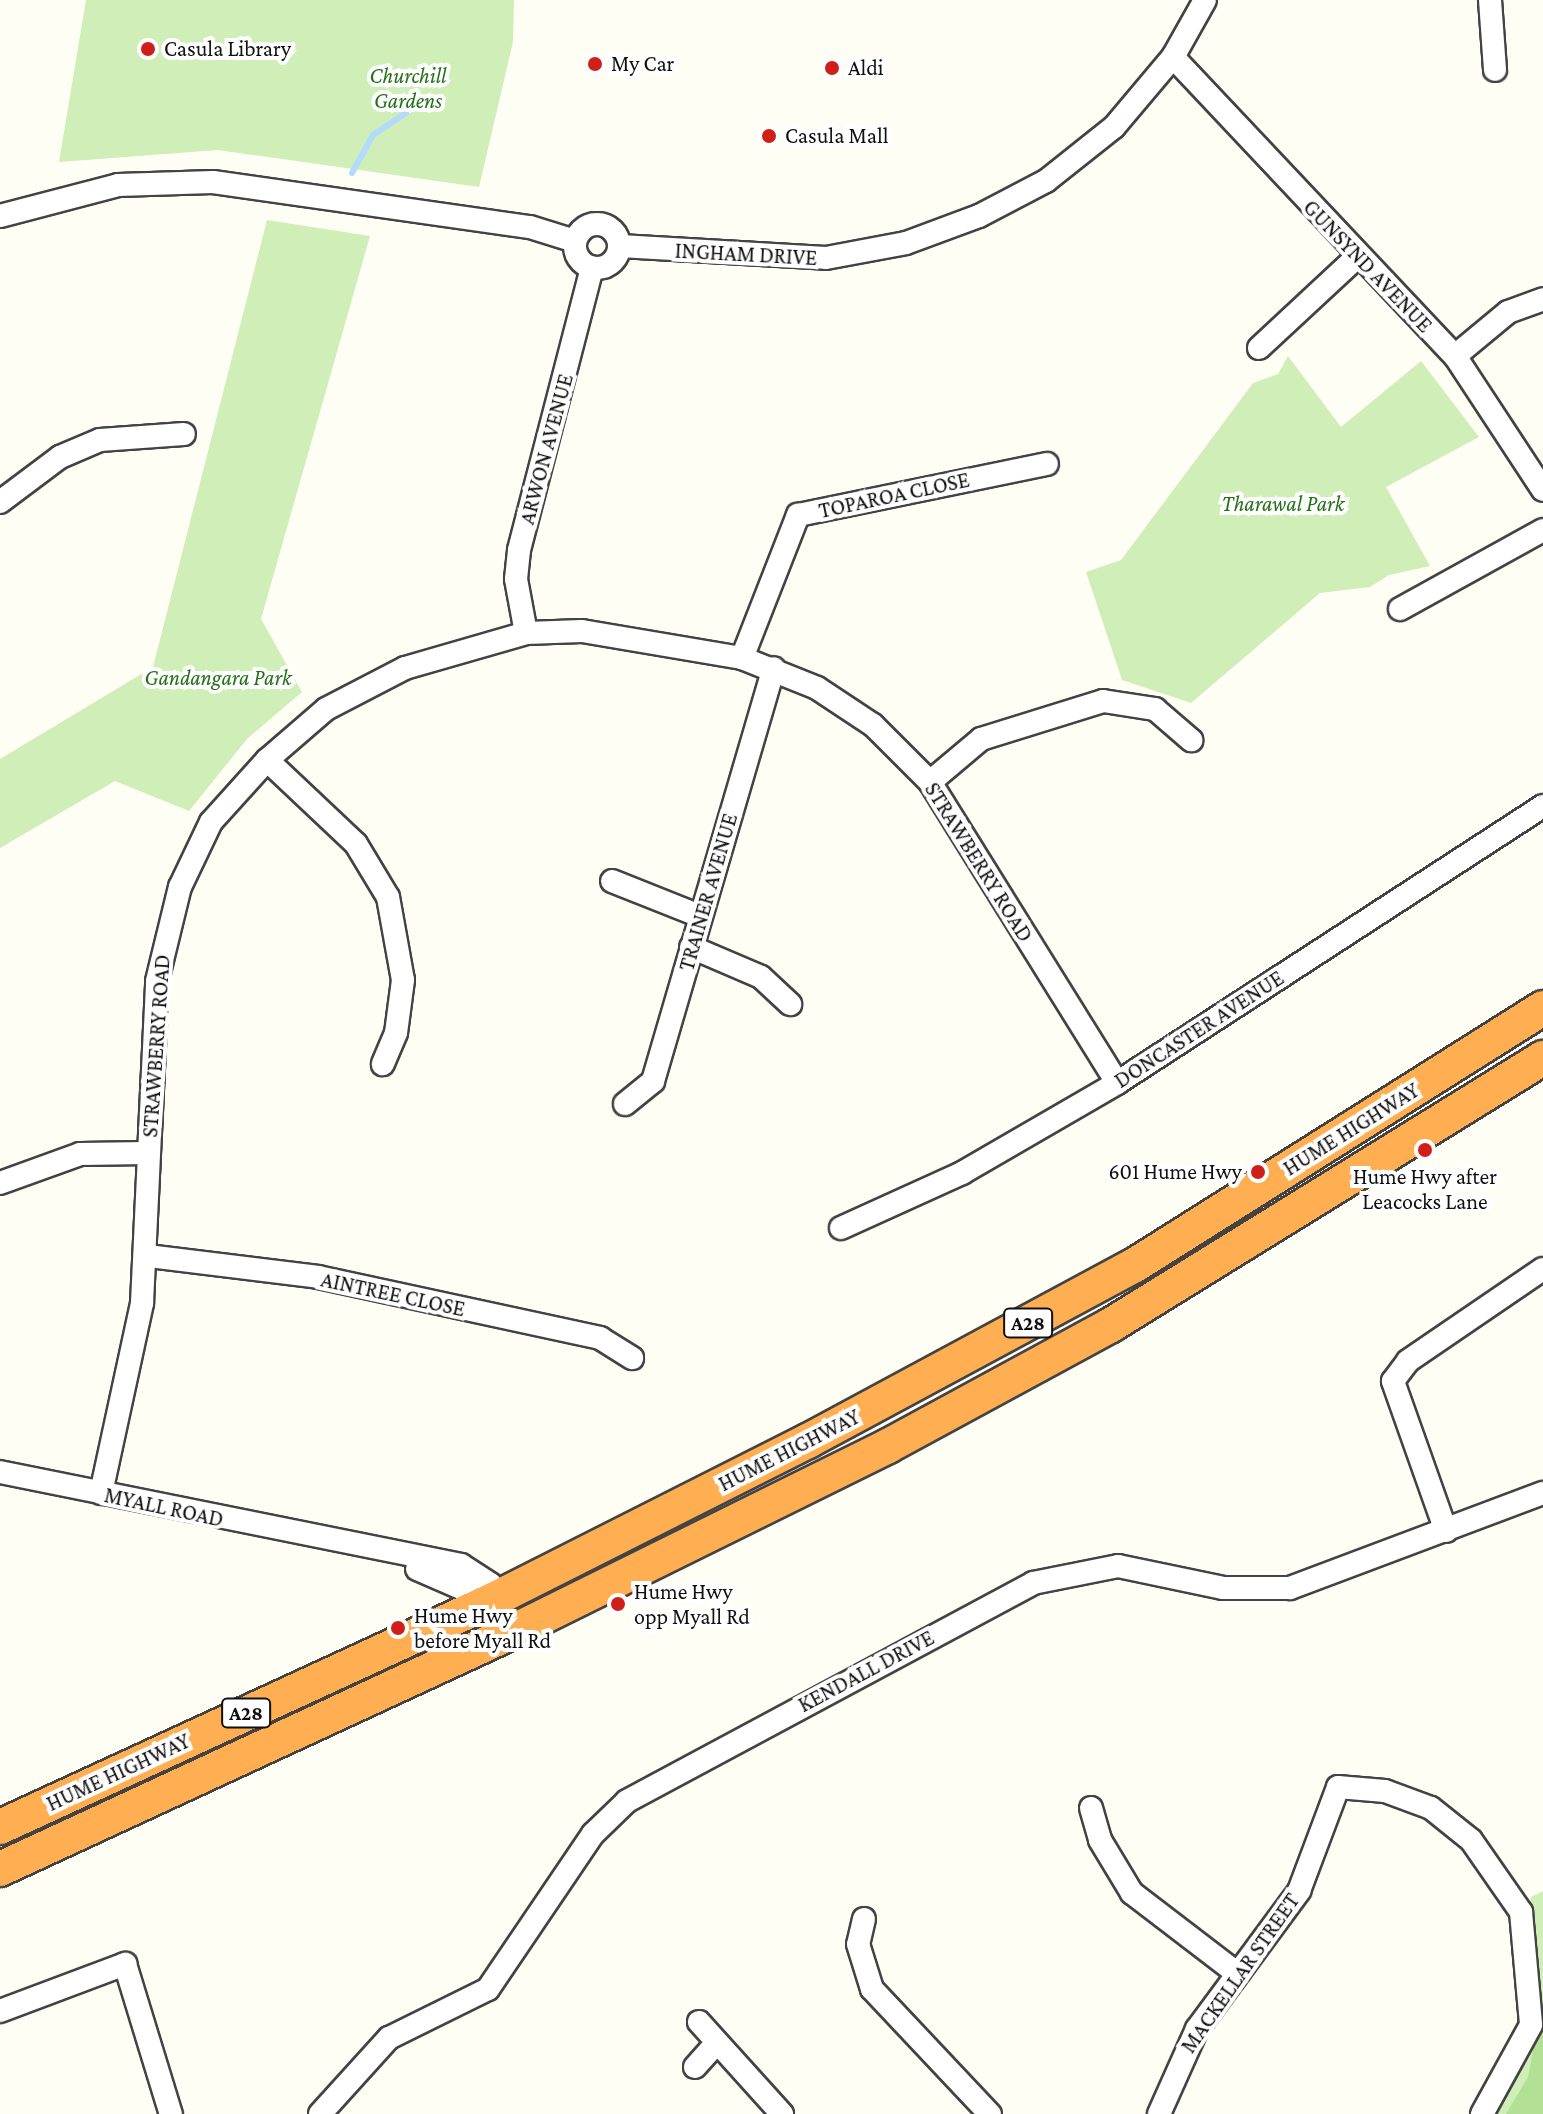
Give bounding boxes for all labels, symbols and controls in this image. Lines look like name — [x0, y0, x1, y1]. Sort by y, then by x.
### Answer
place label: Casula Library — [164, 36, 291, 62]
marker: Casula Library — [139, 40, 157, 58]
place label: My Car — [611, 51, 674, 77]
marker: My Car — [586, 55, 604, 73]
place label: Aldi — [848, 55, 884, 81]
marker: Aldi — [823, 59, 841, 77]
park label: Churchill Gardens — [370, 62, 446, 114]
place label: Casula Mall — [785, 123, 888, 149]
marker: Casula Mall — [760, 127, 778, 145]
street label: GUNSYND AVENUE — [1298, 194, 1438, 338]
street label: INGHAM DRIVE — [674, 237, 818, 271]
street label: ARWON AVENUE — [513, 371, 579, 527]
street label: TOPAROA CLOSE — [816, 466, 972, 524]
park label: Tharawal Park — [1222, 491, 1344, 517]
park label: Gandangara Park — [144, 665, 292, 691]
street label: STRAWBERRY ROAD — [919, 777, 1039, 947]
street label: TRAINER AVENUE — [673, 810, 743, 974]
street label: STRAWBERRY ROAD — [136, 954, 176, 1138]
street label: DONCASTER AVENUE — [1109, 964, 1289, 1094]
street label: HUME HIGHWAY — [1278, 1077, 1424, 1181]
marker: Hume Hwy after Leacocks Lane — [1416, 1141, 1434, 1159]
place label: 601 Hume Hwy — [1108, 1159, 1242, 1185]
marker: 601 Hume Hwy — [1249, 1163, 1267, 1181]
place label: Hume Hwy after Leacocks Lane — [1353, 1163, 1497, 1214]
street label: AINTREE CLOSE — [319, 1266, 467, 1322]
road number: A28 — [1002, 1307, 1054, 1339]
street label: HUME HIGHWAY — [714, 1403, 864, 1497]
street label: MYALL ROAD — [102, 1481, 226, 1533]
place label: Hume Hwy opp Myall Rd — [634, 1578, 750, 1630]
marker: Hume Hwy opp Myall Rd — [609, 1595, 627, 1613]
place label: Hume Hwy before Myall Rd — [414, 1602, 551, 1654]
marker: Hume Hwy before Myall Rd — [389, 1619, 407, 1637]
street label: KENDALL DRIVE — [793, 1624, 939, 1718]
road number: A28 — [220, 1697, 272, 1729]
street label: HUME HIGHWAY — [42, 1727, 194, 1817]
street label: MACKELLAR STREET — [1175, 1888, 1305, 2058]

